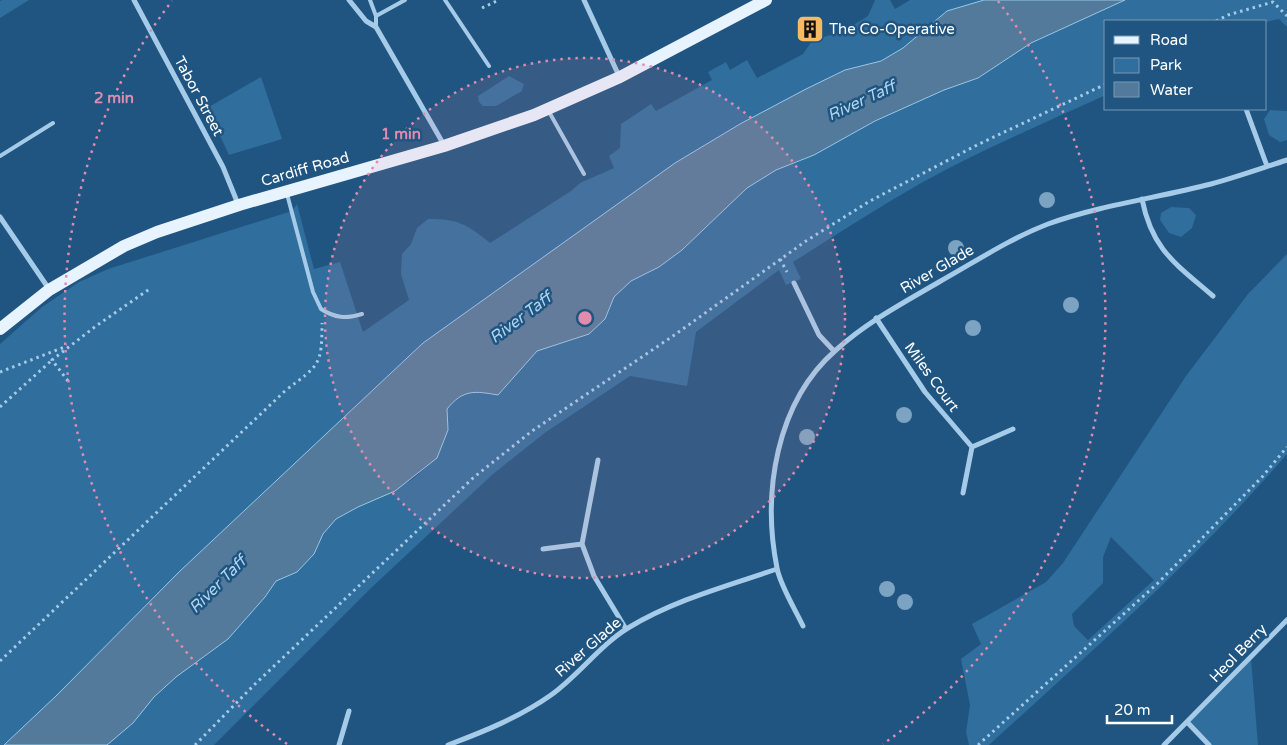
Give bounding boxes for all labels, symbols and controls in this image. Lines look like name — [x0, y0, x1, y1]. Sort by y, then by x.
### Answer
building icon: The Co-Operative — [795, 14, 825, 44]
place label: The Co-Operative — [829, 20, 955, 38]
legend — [1104, 20, 1267, 110]
text: Road — [1150, 31, 1188, 49]
street label: Tabor Street — [171, 53, 228, 139]
text: Park — [1150, 56, 1182, 74]
water label: River Taff — [824, 75, 902, 125]
text: Water — [1150, 81, 1193, 99]
text: 2 min — [94, 89, 134, 107]
text: 1 min — [381, 125, 421, 143]
street label: Cardiff Road — [259, 148, 351, 190]
street label: River Glade — [897, 241, 977, 297]
water label: River Taff — [486, 286, 559, 348]
centre of rings — [576, 309, 594, 327]
street label: Miles Court — [901, 339, 963, 415]
water label: River Taff — [185, 549, 253, 617]
street label: River Glade — [551, 613, 625, 681]
street label: Heol Berry — [1206, 620, 1270, 686]
scale bar — [1107, 692, 1172, 724]
text: 20 m — [1114, 701, 1151, 719]

